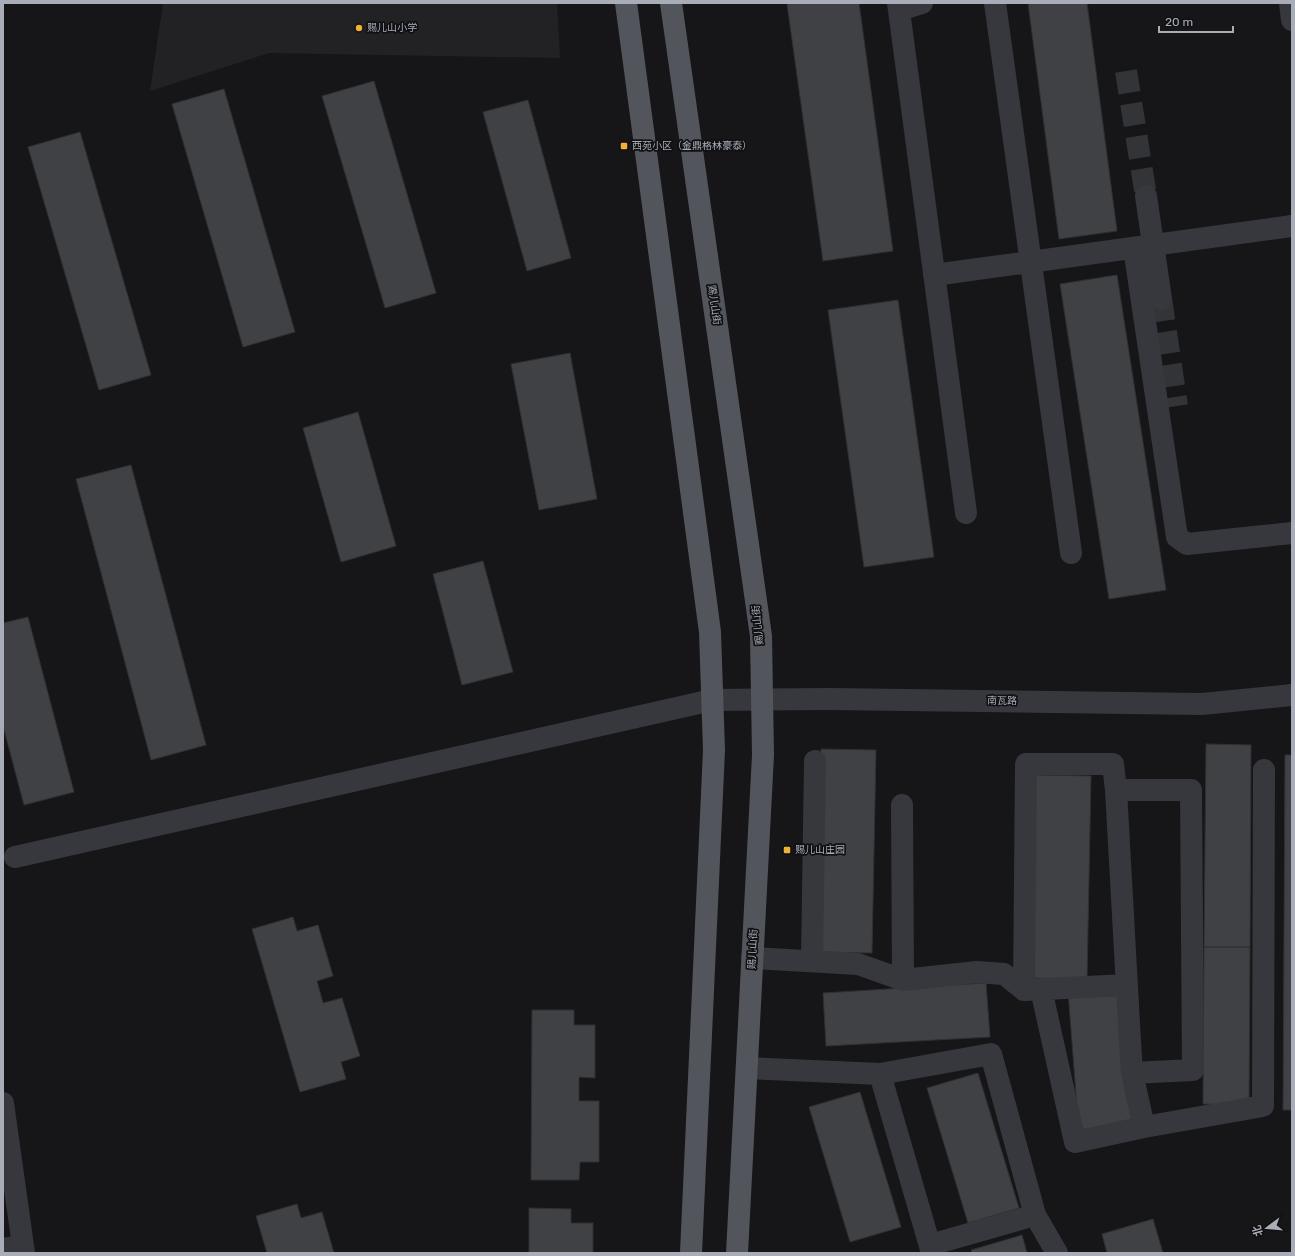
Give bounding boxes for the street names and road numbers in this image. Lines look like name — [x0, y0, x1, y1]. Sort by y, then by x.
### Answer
street label: 赐儿山街 — [705, 284, 723, 326]
street label: 赐儿山街 — [750, 604, 766, 646]
street label: 南瓦路 — [987, 695, 1017, 707]
street label: 赐儿山街 — [746, 929, 760, 969]

